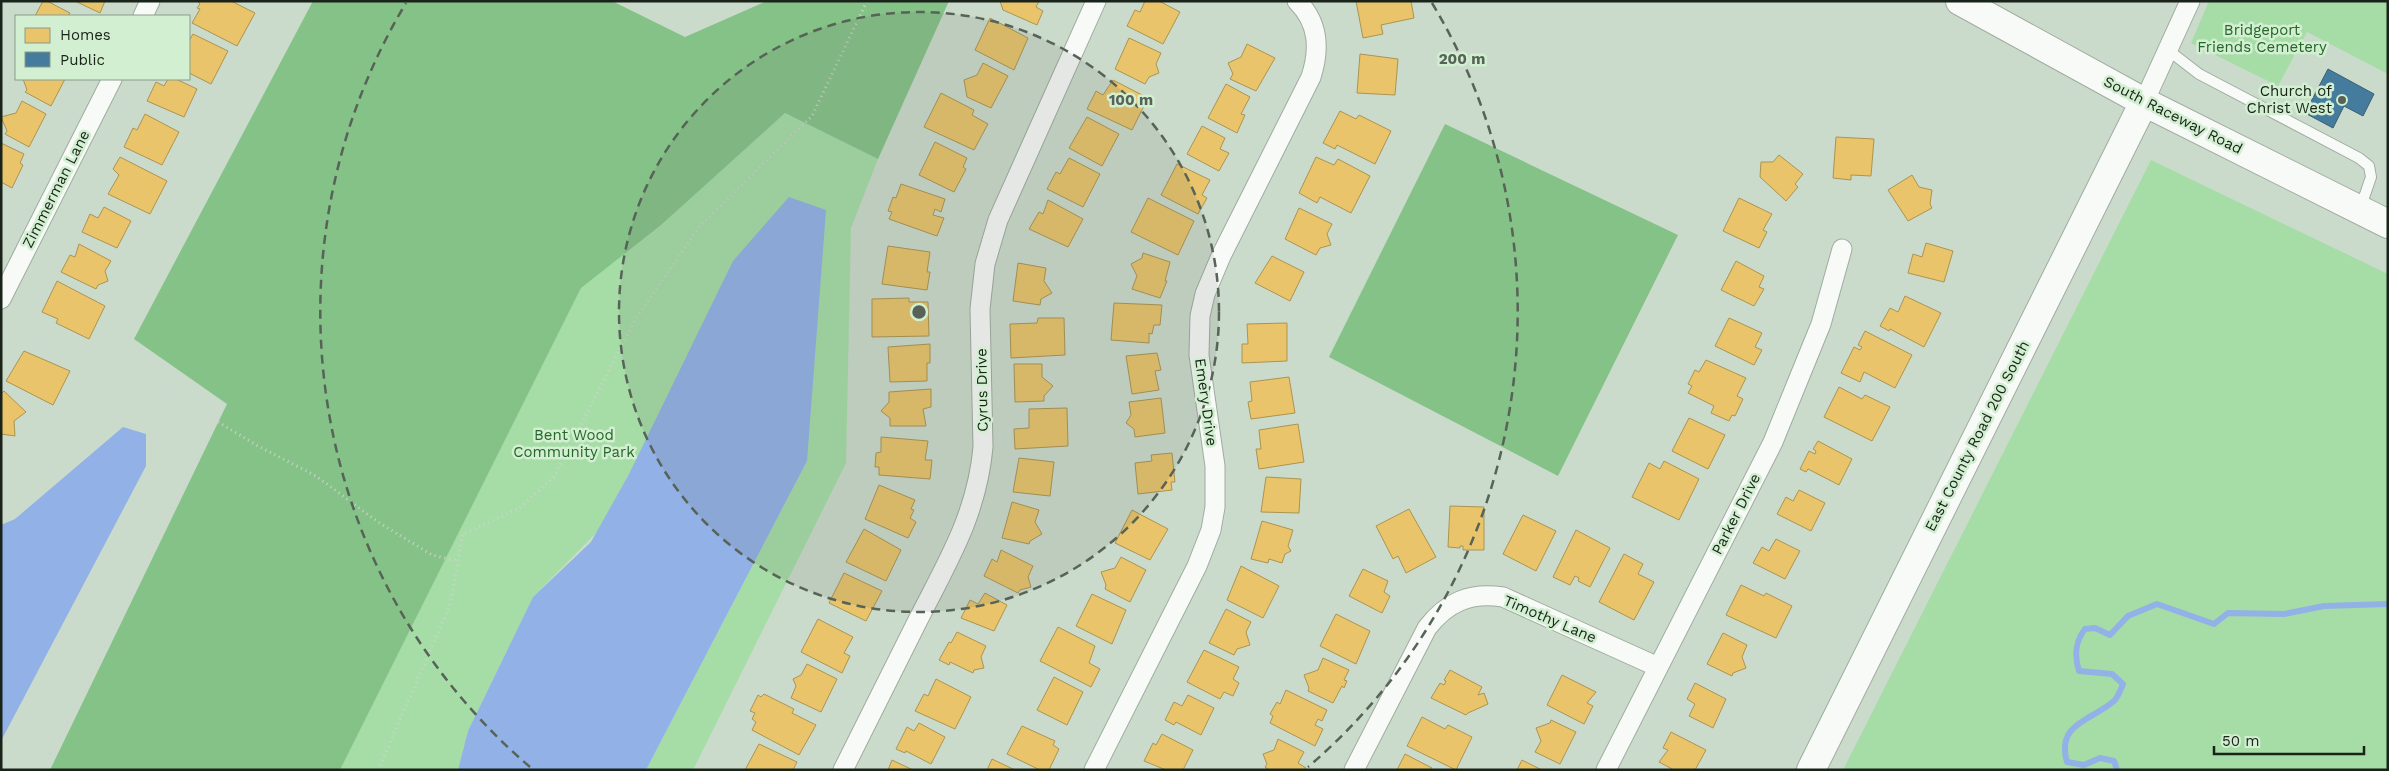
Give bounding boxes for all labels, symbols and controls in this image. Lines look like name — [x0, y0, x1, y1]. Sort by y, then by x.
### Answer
legend — [15, 15, 190, 80]
park label: Bridgeport Friends Cemetery — [2197, 21, 2327, 56]
text: Homes — [60, 26, 111, 44]
text: 200 m — [1439, 50, 1485, 68]
text: Public — [60, 51, 105, 69]
street label: South Raceway Road — [2101, 72, 2245, 158]
place label: Church of Christ West — [2247, 82, 2333, 117]
text: 100 m — [1109, 91, 1153, 109]
marker: Church of Christ West — [2336, 94, 2348, 106]
street label: Zimmerman Lane — [19, 127, 93, 251]
centre of rings — [910, 303, 928, 321]
street label: East County Road 200 South — [1921, 338, 2033, 534]
street label: Cyrus Drive — [972, 348, 992, 432]
street label: Emery Drive — [1191, 357, 1221, 447]
park label: Bent Wood Community Park — [513, 426, 635, 461]
street label: Parker Drive — [1708, 470, 1764, 558]
street label: Timothy Lane — [1501, 591, 1599, 647]
scale bar — [2214, 724, 2364, 756]
text: 50 m — [2222, 732, 2259, 750]

